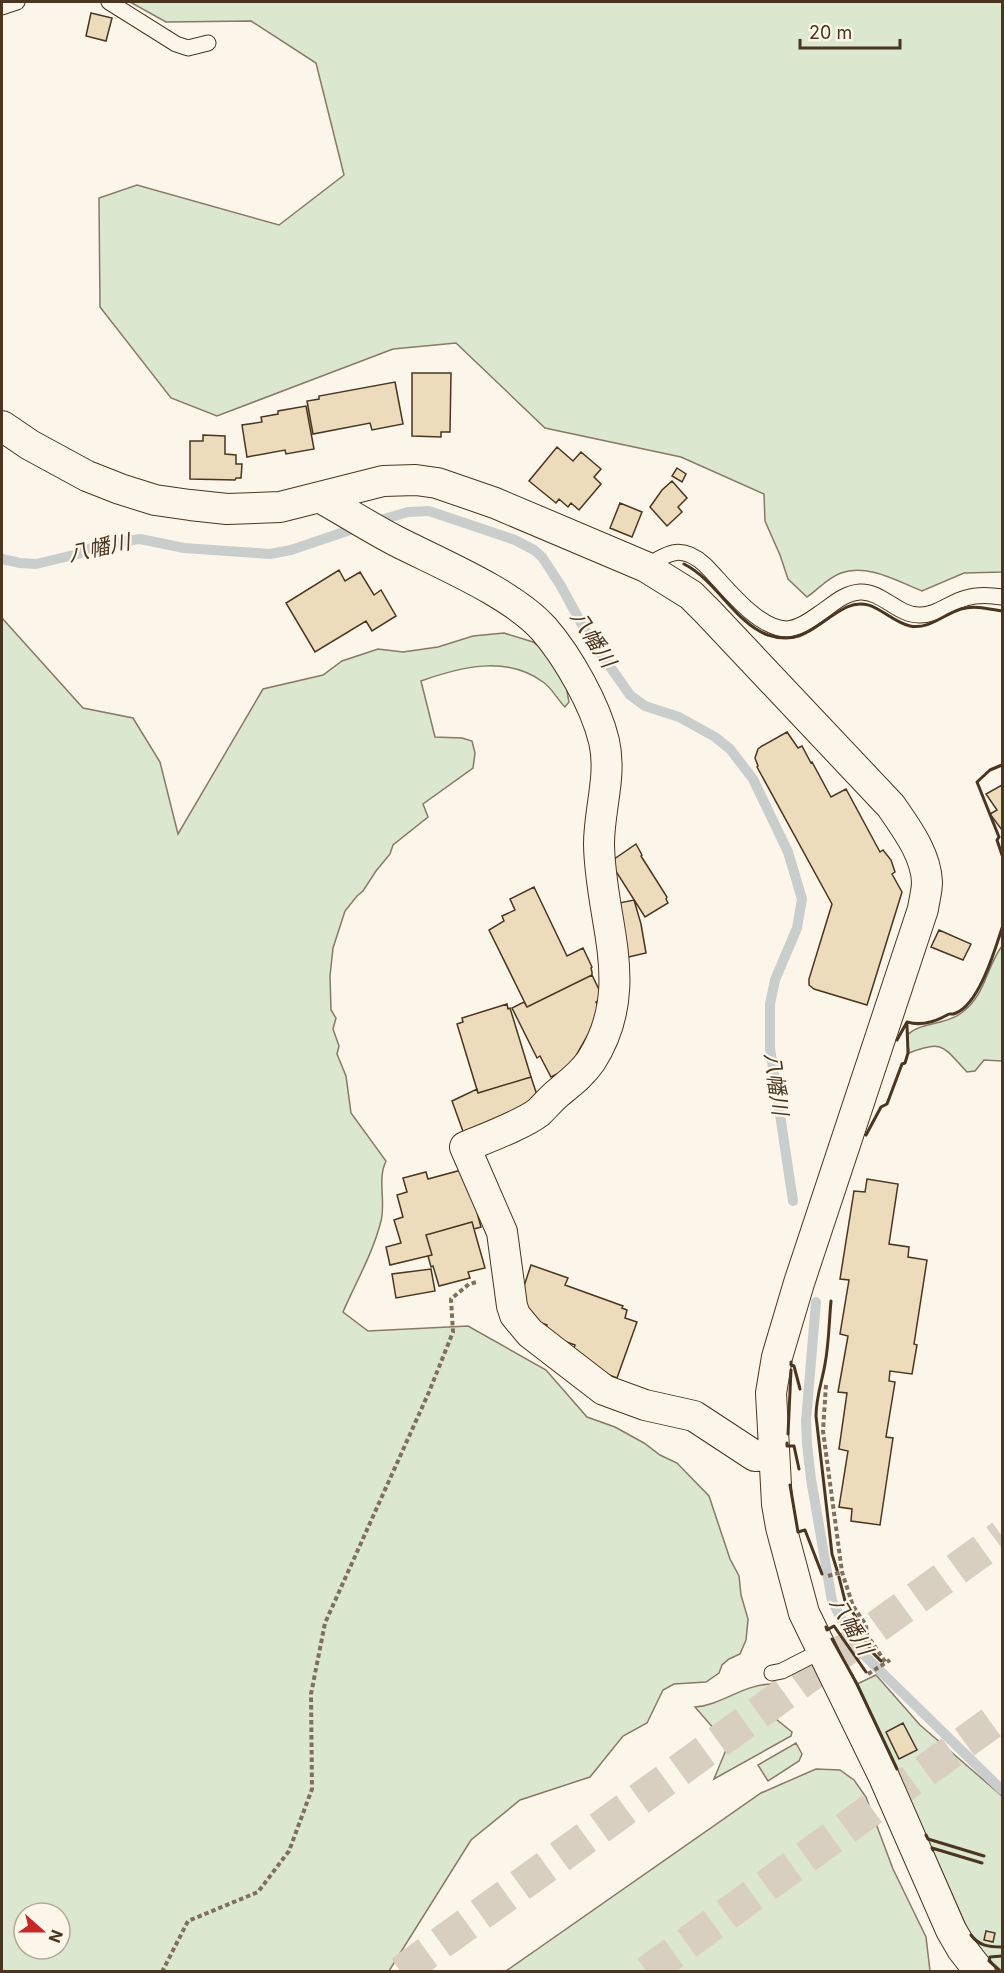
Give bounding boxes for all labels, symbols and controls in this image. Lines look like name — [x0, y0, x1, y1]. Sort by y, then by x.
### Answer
scale bar — [800, 12, 900, 50]
text: 20 m — [809, 22, 852, 43]
water label: 八幡川 — [65, 528, 134, 566]
water label: 八幡川 — [566, 606, 622, 674]
water label: 八幡川 — [760, 1051, 794, 1119]
water label: 八幡川 — [825, 1592, 879, 1661]
north arrow — [12, 1901, 72, 1961]
text: N — [44, 1927, 68, 1946]

